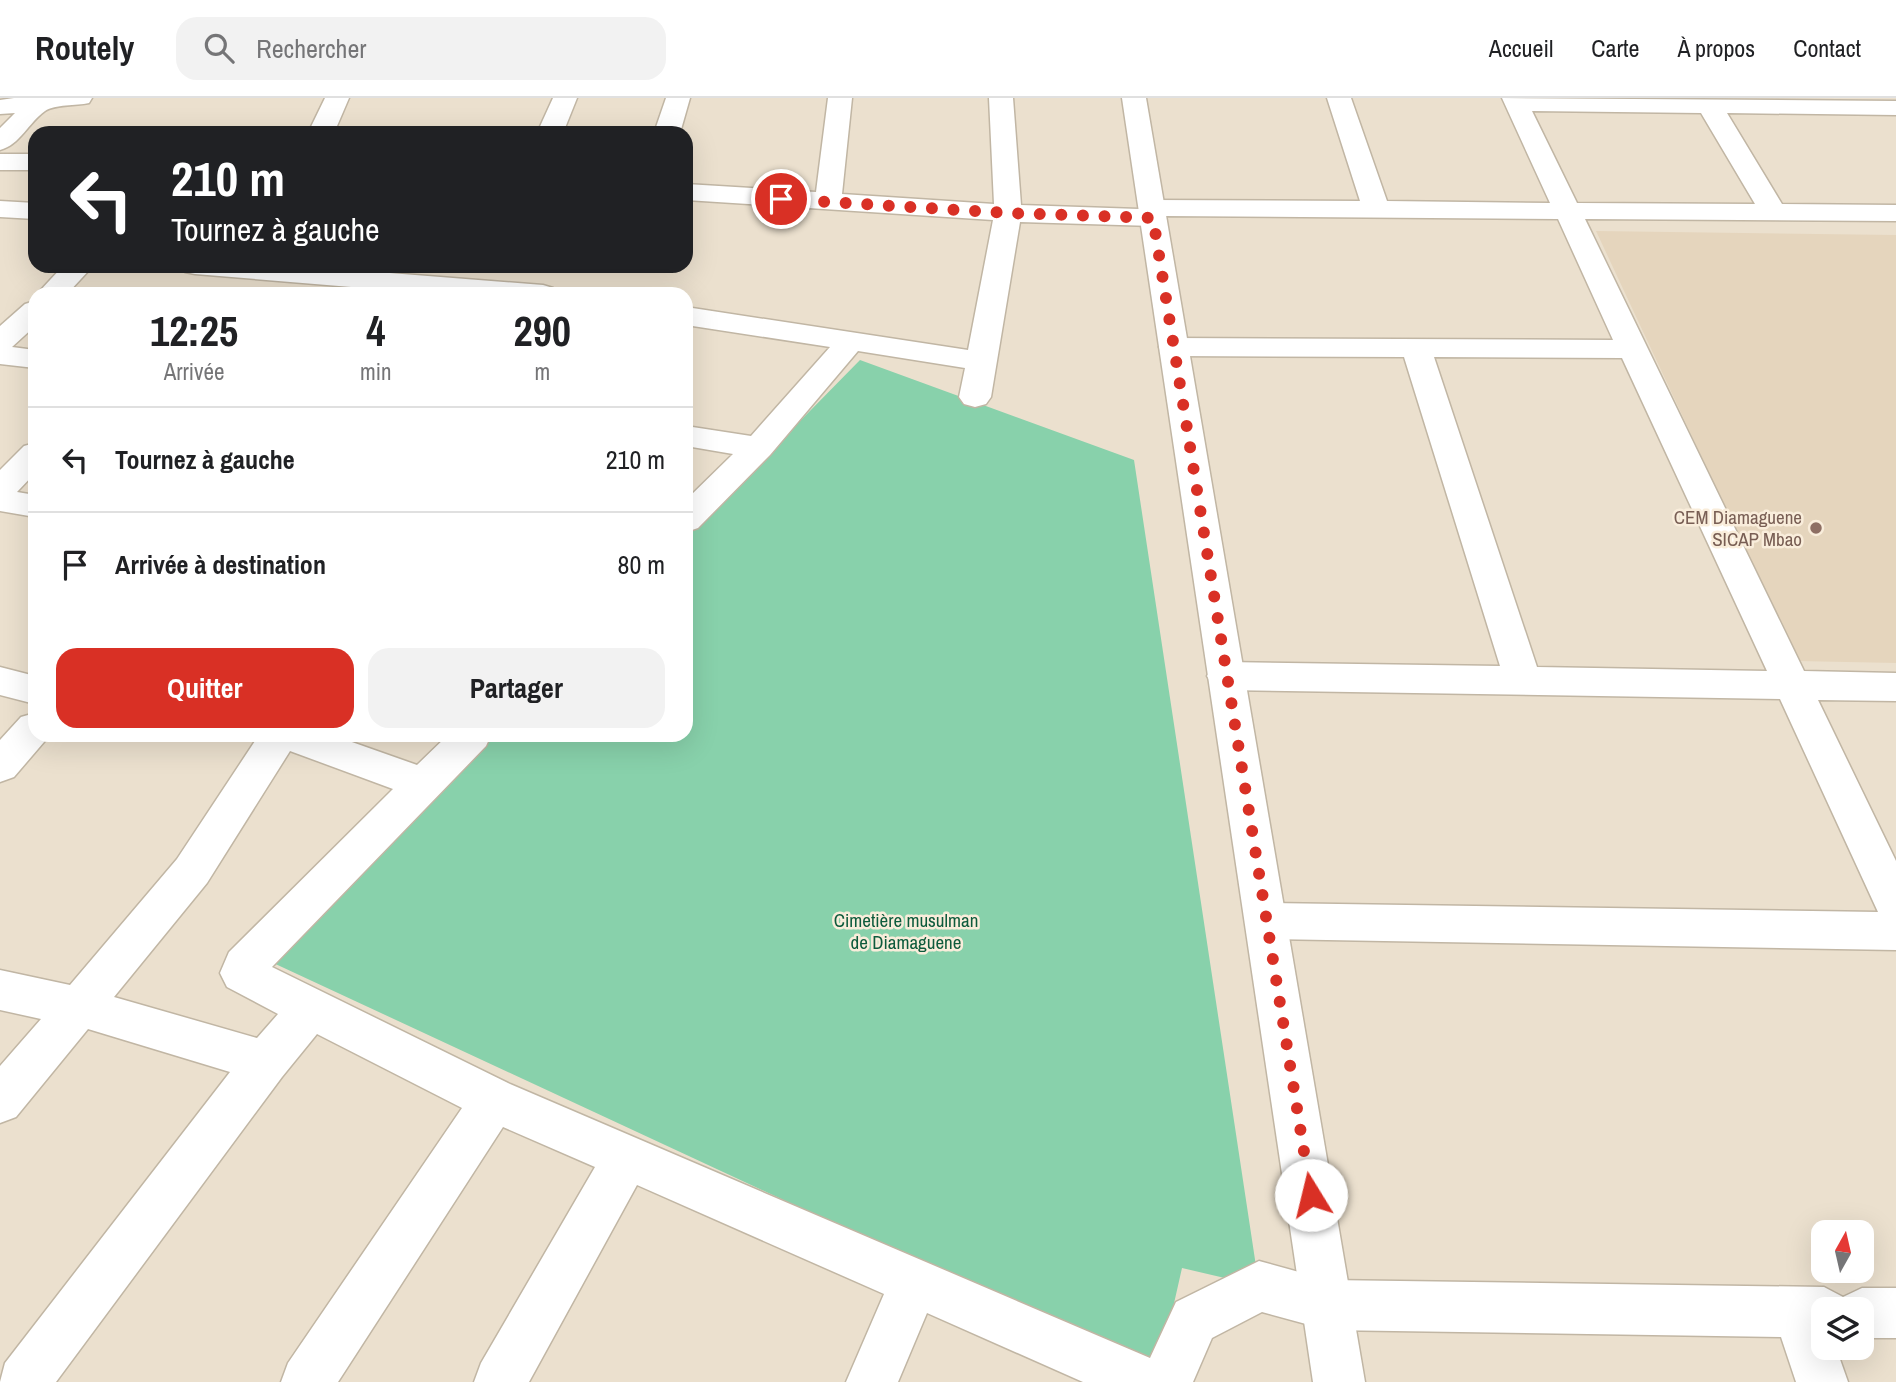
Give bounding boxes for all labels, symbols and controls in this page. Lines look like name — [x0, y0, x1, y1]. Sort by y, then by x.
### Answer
search box — [176, 17, 666, 80]
text: Routely — [35, 26, 134, 70]
icon: search — [200, 29, 238, 67]
text: Rechercher — [256, 31, 366, 66]
text: Accueil — [1489, 32, 1553, 64]
text: Carte — [1591, 32, 1639, 64]
text: À propos — [1677, 32, 1755, 64]
text: Contact — [1793, 32, 1861, 64]
text: 210 m — [171, 145, 285, 211]
icon: left — [56, 154, 147, 245]
pin — [751, 169, 811, 229]
icon: arrive — [762, 180, 800, 218]
text: Tournez à gauche — [171, 208, 380, 251]
text: 12:25 — [150, 303, 238, 359]
text: 4 — [366, 303, 385, 359]
text: 290 — [514, 303, 571, 359]
text: Arrivée — [164, 356, 224, 387]
text: min — [360, 356, 392, 387]
text: m — [534, 356, 550, 387]
icon: left — [56, 441, 94, 479]
text: Tournez à gauche — [115, 442, 295, 477]
text: 210 m — [606, 442, 665, 477]
place label: CEM Diamaguene SICAP Mbao — [1674, 504, 1802, 552]
marker: CEM Diamaguene SICAP Mbao — [1808, 520, 1824, 536]
icon: arrive — [56, 546, 94, 584]
text: Arrivée à destination — [115, 547, 326, 582]
text: 80 m — [618, 547, 665, 582]
button: Quitter — [56, 648, 354, 728]
button: Partager — [368, 648, 665, 728]
park label: Cimetière musulman de Diamaguene — [834, 907, 978, 955]
position arrow — [1274, 1158, 1348, 1232]
north arrow — [1811, 1220, 1874, 1283]
map controls — [1811, 1220, 1874, 1360]
button: layers — [1811, 1297, 1874, 1360]

